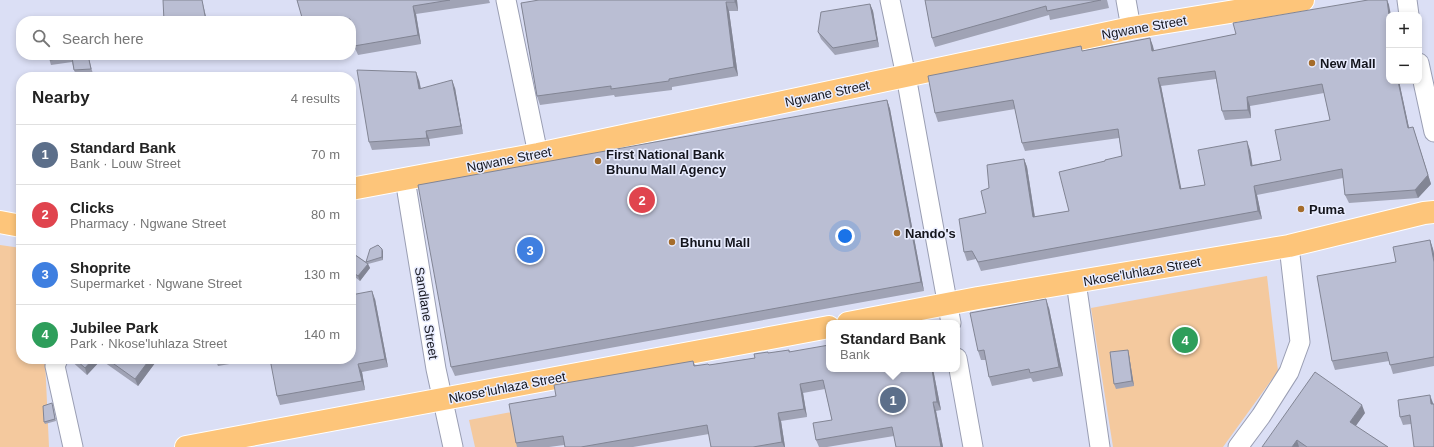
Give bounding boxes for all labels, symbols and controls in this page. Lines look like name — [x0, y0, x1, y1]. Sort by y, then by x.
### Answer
map controls — [1386, 12, 1422, 84]
button: + — [1386, 12, 1422, 48]
street label: Ngwane Street — [1100, 13, 1188, 42]
search box — [16, 16, 356, 60]
icon: search — [30, 27, 52, 49]
text: Search here — [62, 30, 144, 47]
button: − — [1386, 48, 1422, 84]
place label: New Mall — [1320, 56, 1376, 71]
marker: New Mall — [1307, 58, 1317, 68]
street label: Ngwane Street — [783, 77, 871, 110]
text: Nearby — [32, 88, 90, 107]
text: 4 results — [291, 91, 340, 106]
text: Standard Bank — [70, 139, 176, 156]
street label: Ngwane Street — [465, 144, 553, 175]
text: 1 — [41, 147, 49, 162]
text: 70 m — [311, 147, 340, 162]
place label: First National Bank Bhunu Mall Agency — [606, 147, 727, 177]
text: Bank · Louw Street — [70, 156, 181, 171]
marker: First National Bank Bhunu Mall Agency — [593, 156, 603, 166]
pin: 2 — [629, 185, 655, 215]
text: Clicks — [70, 199, 114, 216]
place label: Puma — [1309, 202, 1345, 217]
marker: Puma — [1296, 204, 1306, 214]
text: 2 — [41, 207, 49, 222]
text: 80 m — [311, 207, 340, 222]
text: Pharmacy · Ngwane Street — [70, 216, 226, 231]
your location — [835, 226, 855, 246]
place label: Nando's — [905, 226, 956, 241]
marker: Nando's — [892, 228, 902, 238]
pin: 3 — [517, 235, 543, 265]
place label: Bhunu Mall — [680, 235, 750, 250]
marker: Bhunu Mall — [667, 237, 677, 247]
street label: Nkose'luhlaza Street — [1082, 254, 1202, 289]
text: Shoprite — [70, 259, 131, 276]
street label: Sandlane Street — [412, 266, 441, 361]
text: 3 — [41, 267, 49, 282]
text: 130 m — [304, 267, 340, 282]
text: Supermarket · Ngwane Street — [70, 276, 242, 291]
text: Jubilee Park — [70, 319, 158, 336]
popup — [826, 320, 960, 372]
pin: 4 — [1172, 325, 1198, 355]
text: 4 — [41, 327, 49, 342]
text: 140 m — [304, 327, 340, 342]
text: Standard Bank — [840, 330, 946, 347]
text: Park · Nkose'luhlaza Street — [70, 336, 227, 351]
text: Bank — [840, 347, 870, 362]
street label: Nkose'luhlaza Street — [447, 369, 567, 406]
pin: 1 — [880, 385, 906, 415]

